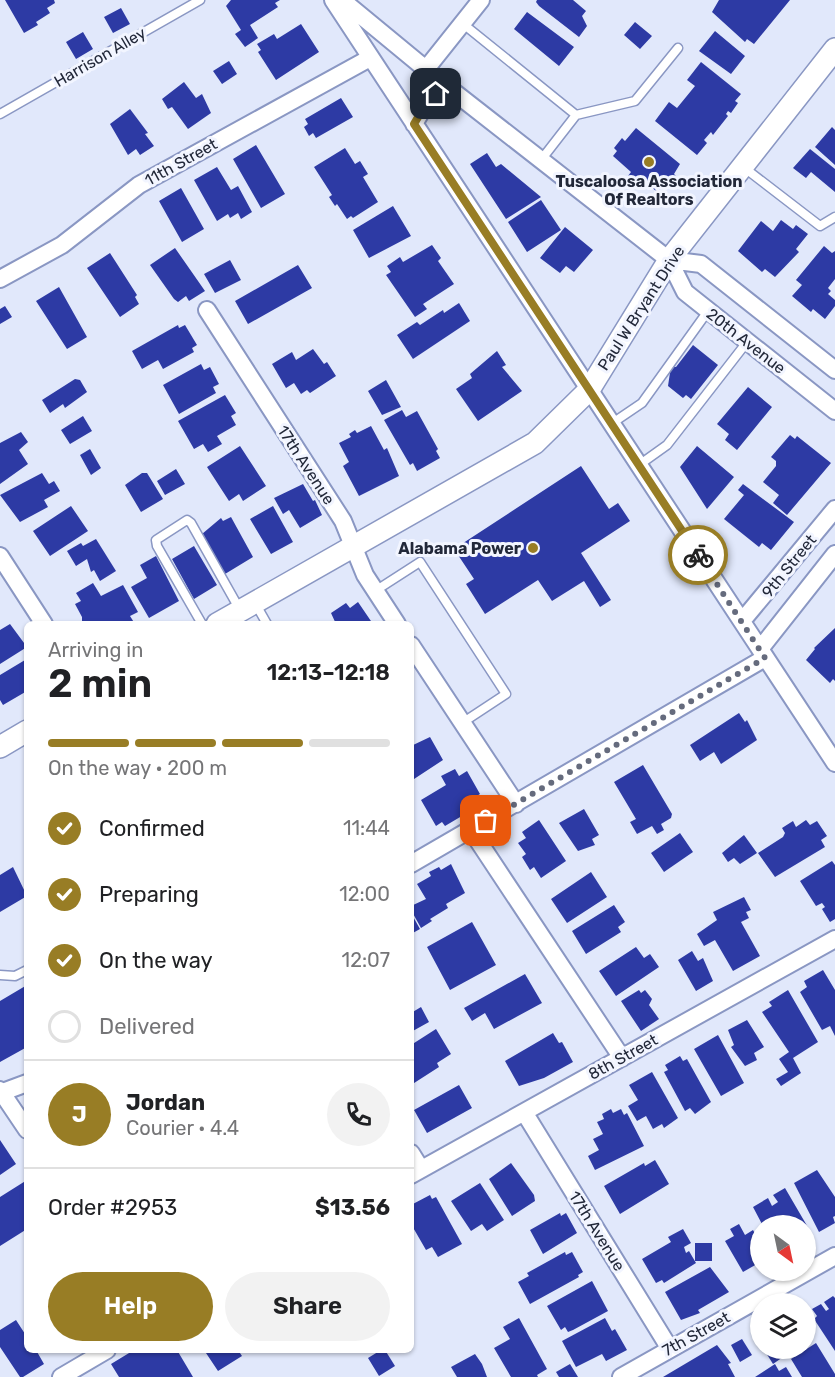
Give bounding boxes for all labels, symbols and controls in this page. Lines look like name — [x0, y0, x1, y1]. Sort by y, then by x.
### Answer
street label: Harrison Alley — [51, 23, 149, 91]
pin — [410, 68, 461, 119]
icon: home — [419, 77, 452, 110]
street label: 11th Street — [141, 134, 221, 190]
marker: Tuscaloosa Association Of Realtors — [642, 155, 656, 169]
place label: Tuscaloosa Association Of Realtors — [555, 172, 743, 209]
street label: Paul W Bryant Drive — [594, 242, 688, 374]
street label: 20th Avenue — [703, 304, 789, 378]
street label: 17th Avenue — [273, 422, 339, 508]
courier — [668, 525, 728, 585]
street label: 9th Street — [758, 531, 820, 601]
place label: Alabama Power — [398, 539, 522, 558]
icon: bike — [682, 539, 715, 572]
marker: Alabama Power — [526, 541, 540, 555]
text: Arriving in — [48, 638, 143, 662]
text: 12:13–12:18 — [267, 659, 390, 686]
text: 2 min — [48, 661, 152, 707]
text: On the way · 200 m — [48, 756, 227, 780]
pin — [460, 795, 511, 846]
icon: bag — [469, 804, 502, 837]
icon: check — [48, 812, 81, 845]
text: Confirmed — [99, 815, 205, 842]
text: 11:44 — [343, 816, 390, 840]
icon: check — [48, 878, 81, 911]
text: Preparing — [99, 881, 199, 908]
text: 12:00 — [339, 882, 390, 906]
icon: check — [48, 944, 81, 977]
text: On the way — [99, 947, 213, 974]
text: 12:07 — [342, 948, 390, 972]
text: Delivered — [99, 1013, 195, 1040]
street label: 8th Street — [585, 1030, 661, 1084]
button: phone — [327, 1083, 390, 1146]
text: Jordan — [126, 1089, 205, 1116]
text: J — [72, 1101, 87, 1128]
text: Courier · 4.4 — [126, 1116, 239, 1140]
street label: 17th Avenue — [565, 1188, 629, 1274]
text: Order #2953 — [48, 1194, 177, 1221]
text: $13.56 — [315, 1194, 390, 1221]
north arrow — [750, 1215, 816, 1281]
map controls — [750, 1215, 816, 1359]
button: Help — [48, 1272, 213, 1341]
button: Share — [225, 1272, 390, 1341]
button: layers — [750, 1293, 816, 1359]
street label: 7th Street — [659, 1308, 733, 1360]

